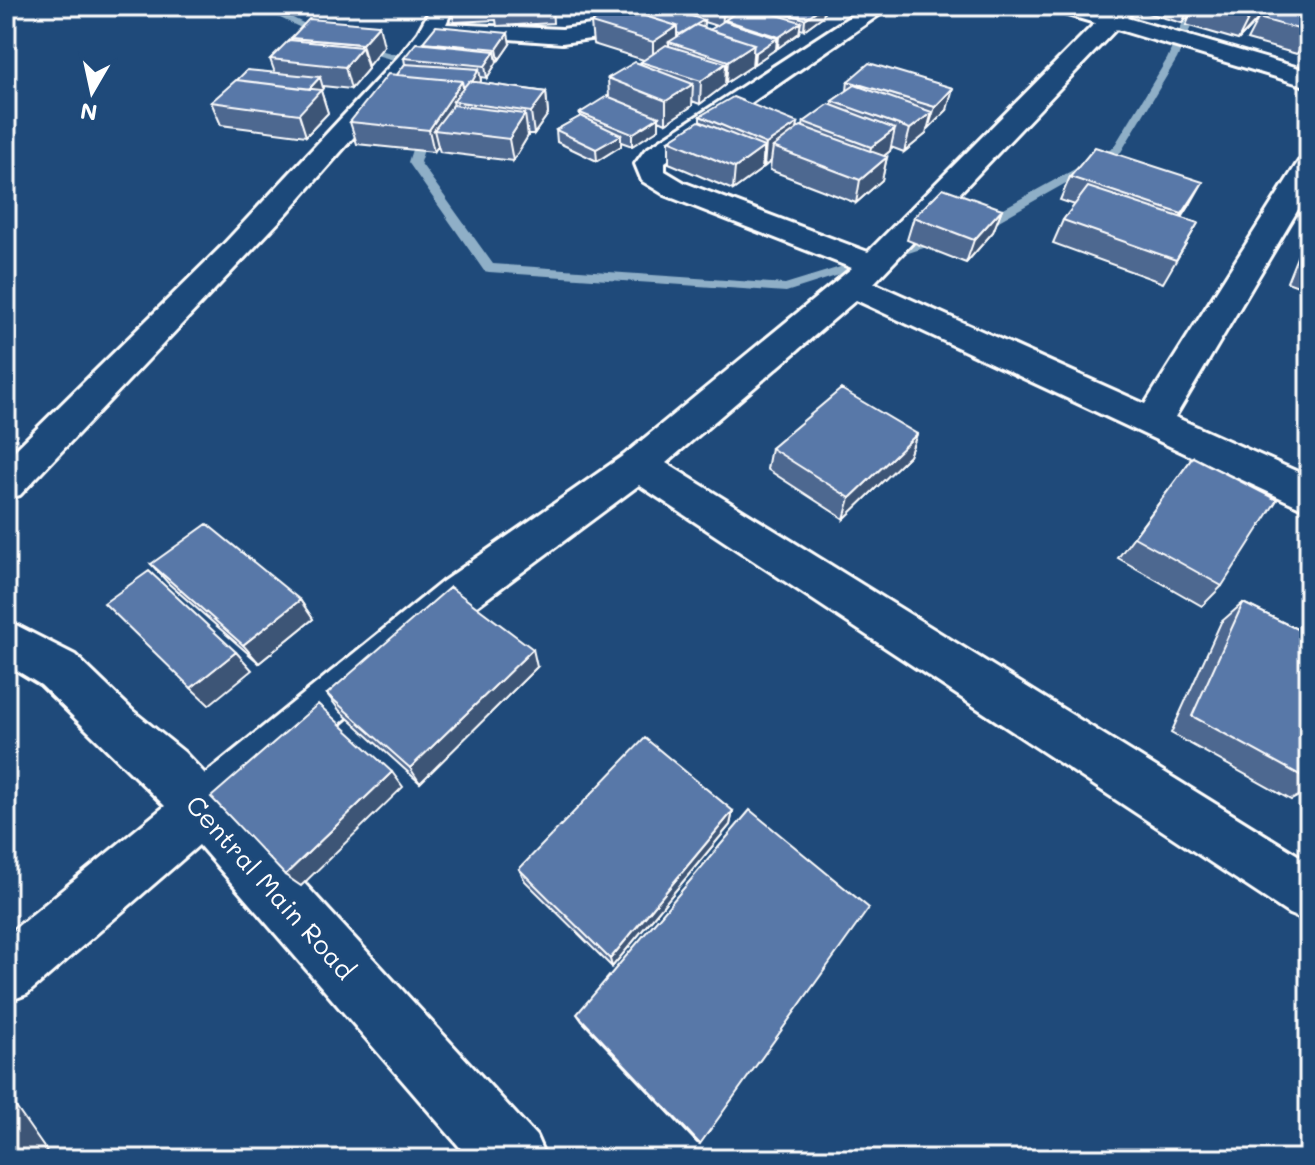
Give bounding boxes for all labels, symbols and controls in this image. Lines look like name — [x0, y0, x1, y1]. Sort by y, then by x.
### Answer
north arrow — [52, 52, 132, 132]
text: N — [78, 97, 99, 128]
street label: Central Main Road — [179, 788, 363, 986]

